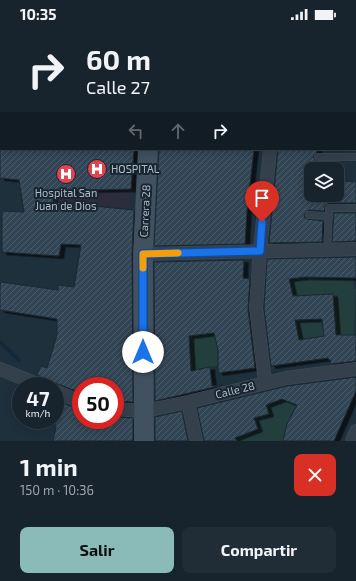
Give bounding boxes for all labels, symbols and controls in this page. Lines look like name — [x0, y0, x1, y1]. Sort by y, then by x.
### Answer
text: 10:35 — [20, 5, 57, 23]
text: 60 m — [86, 42, 151, 76]
icon: right — [20, 44, 72, 96]
text: Calle 27 — [86, 76, 150, 98]
icon: left — [125, 120, 147, 142]
icon: ahead — [167, 120, 189, 142]
icon: right — [209, 120, 231, 142]
hospital icon: HOSPITAL — [86, 158, 108, 180]
place label: HOSPITAL — [111, 162, 160, 175]
map controls — [304, 162, 344, 202]
button: layers — [304, 162, 344, 202]
hospital icon: Hospital San Juan de Dios — [55, 163, 77, 185]
pin — [245, 181, 279, 222]
street label: Carrera 28 — [137, 184, 152, 238]
place label: Hospital San Juan de Dios — [35, 186, 97, 212]
icon: arrive — [251, 187, 273, 209]
position arrow — [122, 331, 164, 373]
speed limit sign: 50 — [72, 377, 124, 429]
street label: Calle 28 — [214, 378, 256, 401]
text: 47 — [26, 386, 50, 410]
text: km/h — [26, 407, 50, 419]
text: 1 min — [20, 452, 78, 481]
button: close — [294, 454, 336, 496]
text: 150 m · 10:36 — [20, 482, 94, 498]
button: Salir — [20, 527, 174, 573]
button: Compartir — [182, 527, 336, 573]

